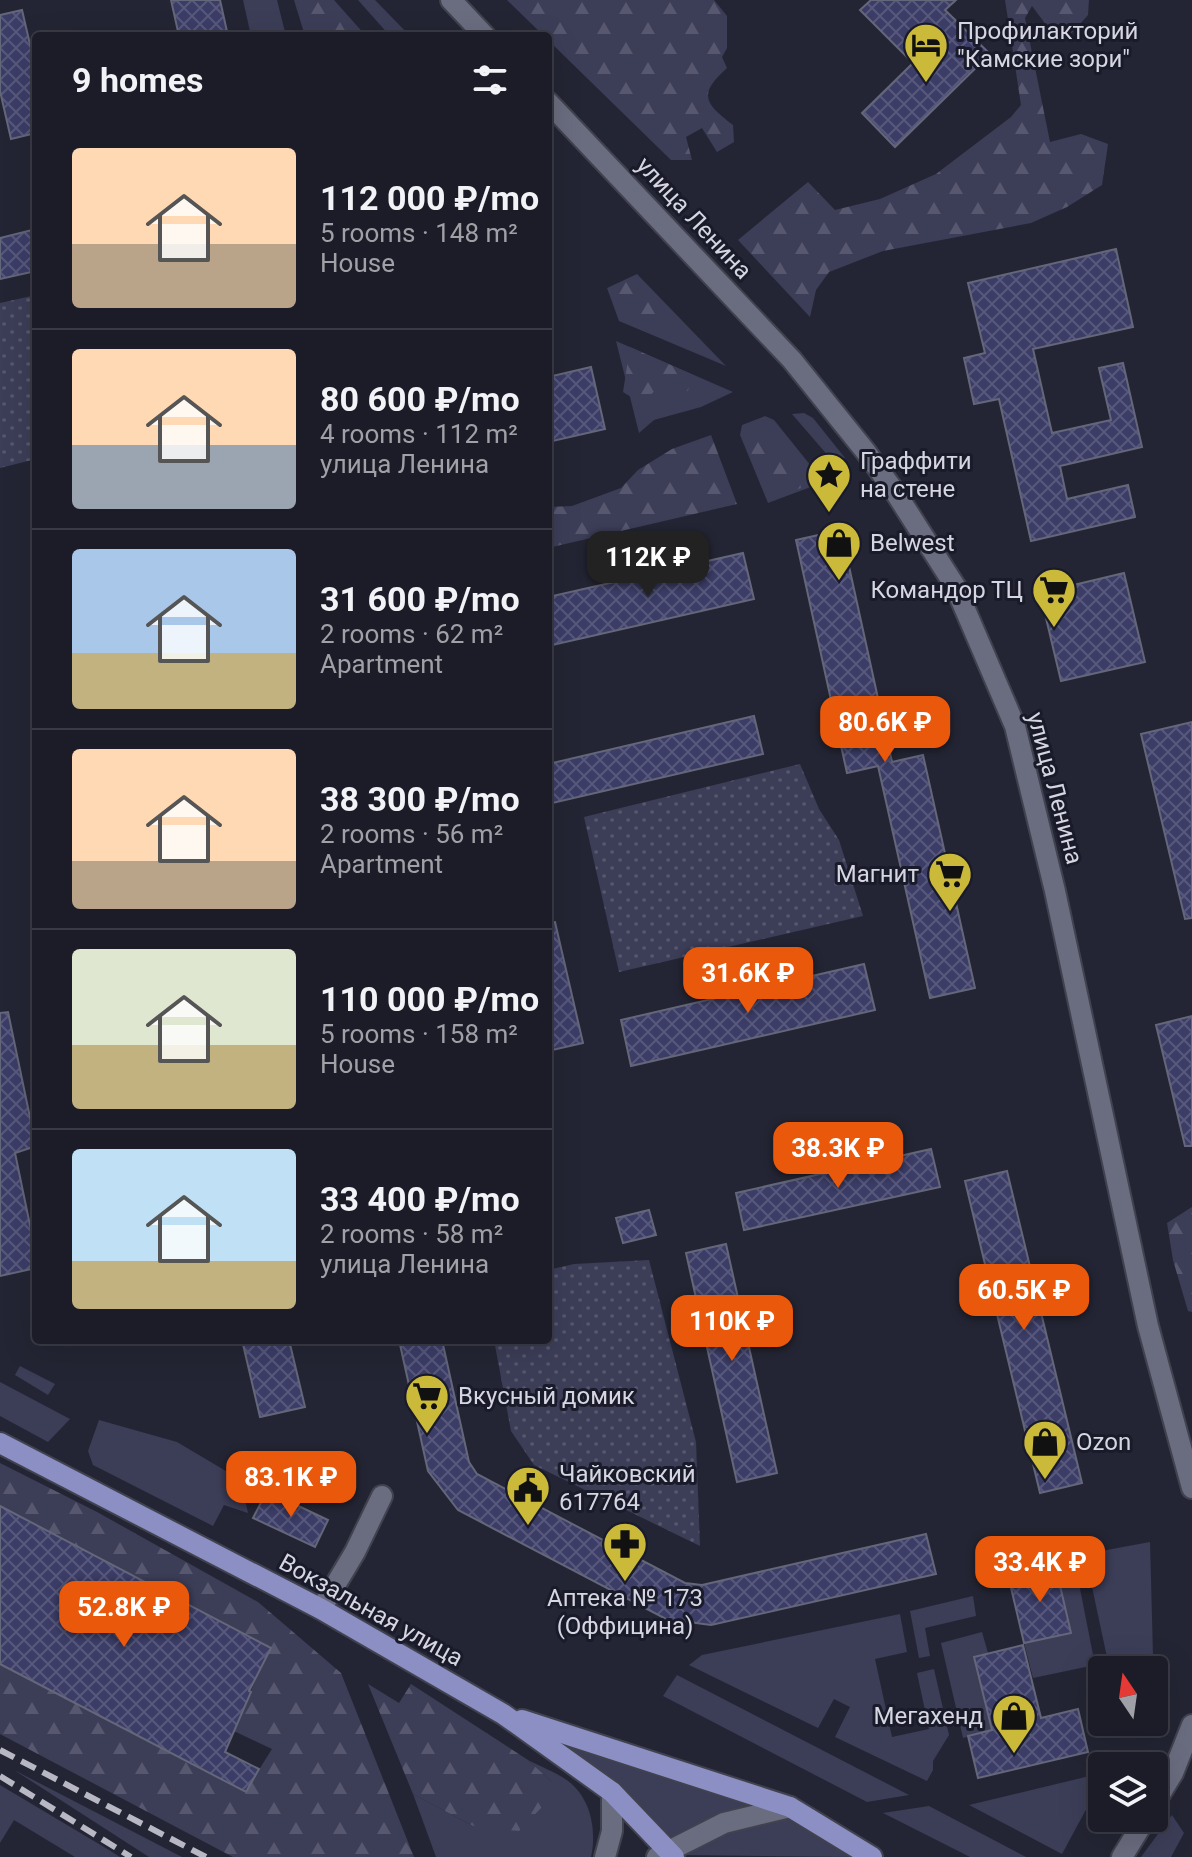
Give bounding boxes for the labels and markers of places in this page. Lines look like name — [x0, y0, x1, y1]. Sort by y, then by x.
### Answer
place label: Профилакторий "Камские зори" — [957, 17, 1138, 73]
hotel icon: Профилакторий "Камские зори" — [902, 21, 950, 84]
place label: Граффити на стене — [860, 447, 972, 503]
place icon: Граффити на стене — [805, 451, 853, 514]
shop icon: Belwest — [815, 519, 863, 582]
place label: Belwest — [870, 529, 955, 557]
pin: 112K ₽ — [583, 531, 713, 599]
supermarket icon: Командор ТЦ — [1030, 566, 1078, 629]
place label: Командор ТЦ — [871, 576, 1023, 604]
pin: 80.6K ₽ — [811, 696, 959, 764]
supermarket icon: Магнит — [926, 850, 974, 913]
place label: Магнит — [836, 860, 919, 888]
pin: 31.6K ₽ — [674, 947, 822, 1015]
pin: 38.3K ₽ — [764, 1122, 912, 1190]
pin: 60.5K ₽ — [950, 1264, 1098, 1332]
pin: 110K ₽ — [667, 1295, 797, 1363]
supermarket icon: Вкусный домик — [403, 1372, 451, 1435]
place label: Вкусный домик — [458, 1382, 635, 1410]
shop icon: Ozon — [1021, 1418, 1069, 1481]
place label: Ozon — [1076, 1428, 1131, 1456]
pin: 83.1K ₽ — [217, 1451, 365, 1519]
place label: Чайковский 617764 — [559, 1460, 696, 1516]
public building icon: Чайковский 617764 — [504, 1464, 552, 1527]
pharmacy icon: Аптека № 173 (Оффицина) — [601, 1520, 649, 1583]
pin: 33.4K ₽ — [966, 1536, 1114, 1604]
pin: 52.8K ₽ — [50, 1581, 198, 1649]
place label: Аптека № 173 (Оффицина) — [547, 1584, 703, 1640]
shop icon: Мегахенд — [990, 1692, 1038, 1755]
place label: Мегахенд — [873, 1702, 983, 1730]

